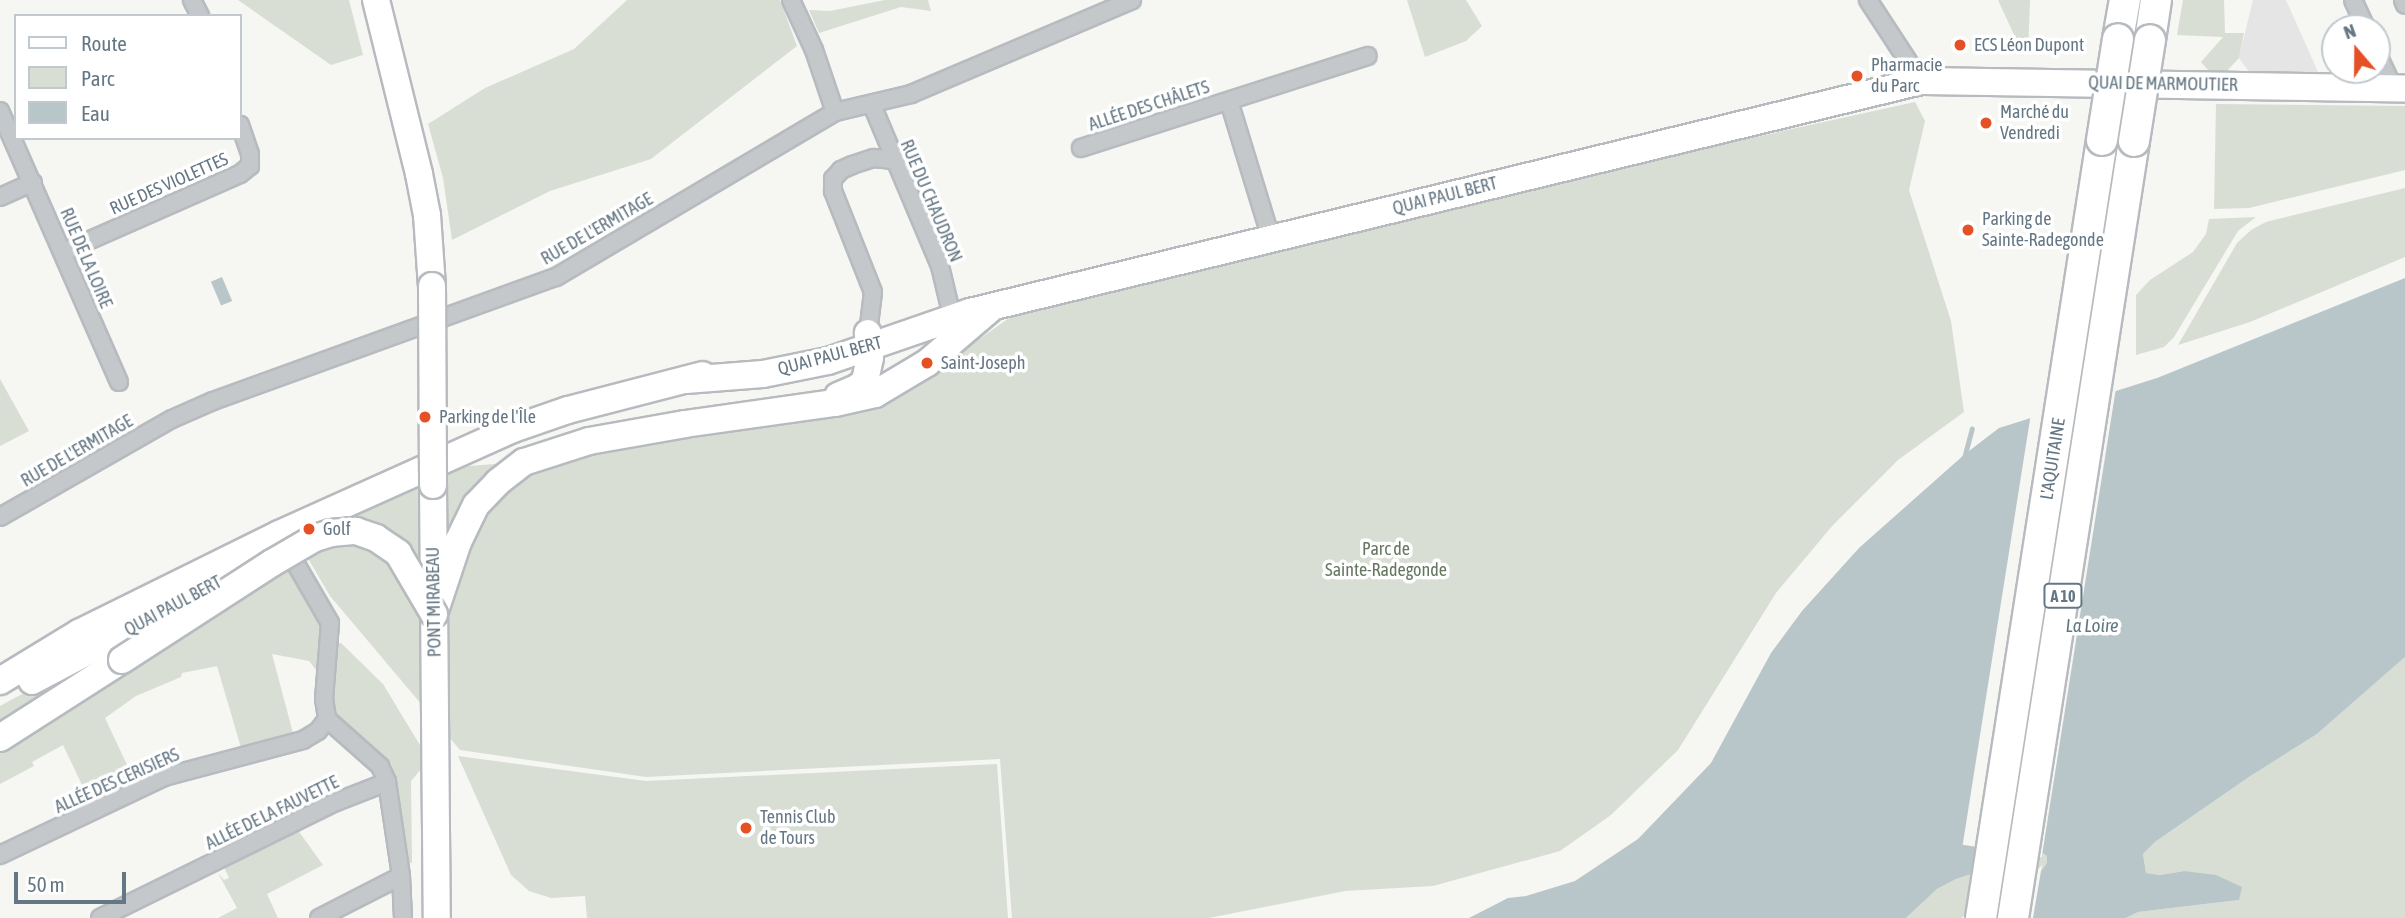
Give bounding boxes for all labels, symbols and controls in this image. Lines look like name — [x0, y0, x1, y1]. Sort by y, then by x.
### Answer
legend — [14, 14, 242, 140]
north arrow — [2321, 14, 2391, 84]
text: N — [2340, 19, 2359, 43]
text: Route — [81, 31, 127, 55]
place label: ECS Léon Dupont — [1974, 34, 2084, 56]
marker: ECS Léon Dupont — [1952, 37, 1968, 53]
place label: Pharmacie du Parc — [1871, 55, 1943, 98]
text: Parc — [81, 66, 115, 90]
marker: Pharmacie du Parc — [1849, 68, 1865, 84]
street label: QUAI DE MARMOUTIER — [2088, 72, 2238, 96]
street label: ALLÉE DES CHÂLETS — [1086, 76, 1212, 136]
text: Eau — [81, 101, 110, 125]
place label: Marché du Vendredi — [2000, 102, 2069, 144]
marker: Marché du Vendredi — [1978, 115, 1994, 131]
street label: RUE DU CHAUDRON — [895, 137, 967, 265]
street label: RUE DES VIOLETTES — [107, 148, 231, 220]
street label: QUAI PAUL BERT — [1390, 173, 1500, 219]
street label: RUE DE L'ERMITAGE — [537, 188, 657, 270]
street label: RUE DE LA LOIRE — [55, 205, 117, 311]
place label: Parking de Sainte-Radegonde — [1982, 209, 2104, 252]
marker: Parking de Sainte-Radegonde — [1960, 222, 1976, 238]
street label: QUAI PAUL BERT — [775, 332, 885, 380]
place label: Saint-Joseph — [941, 352, 1025, 374]
marker: Saint-Joseph — [919, 355, 935, 371]
place label: Parking de l'Île — [439, 406, 536, 428]
marker: Parking de l'Île — [417, 409, 433, 425]
street label: RUE DE L'ERMITAGE — [17, 410, 137, 492]
street label: L'AQUITAINE — [2036, 417, 2070, 501]
place label: Golf — [323, 518, 351, 540]
marker: Golf — [301, 521, 317, 537]
park label: Parc de Sainte-Radegonde — [1325, 539, 1447, 582]
street label: PONT MIRABEAU — [422, 547, 446, 657]
street label: QUAI PAUL BERT — [121, 571, 225, 641]
road number: A 10 — [2042, 583, 2084, 608]
water label: La Loire — [2065, 615, 2119, 637]
street label: ALLÉE DES CERISIERS — [51, 744, 183, 818]
street label: ALLÉE DE LA FAUVETTE — [202, 771, 342, 855]
place label: Tennis Club de Tours — [760, 807, 836, 850]
marker: Tennis Club de Tours — [738, 820, 754, 836]
scale bar — [18, 858, 130, 902]
text: 50 m — [27, 872, 65, 896]

